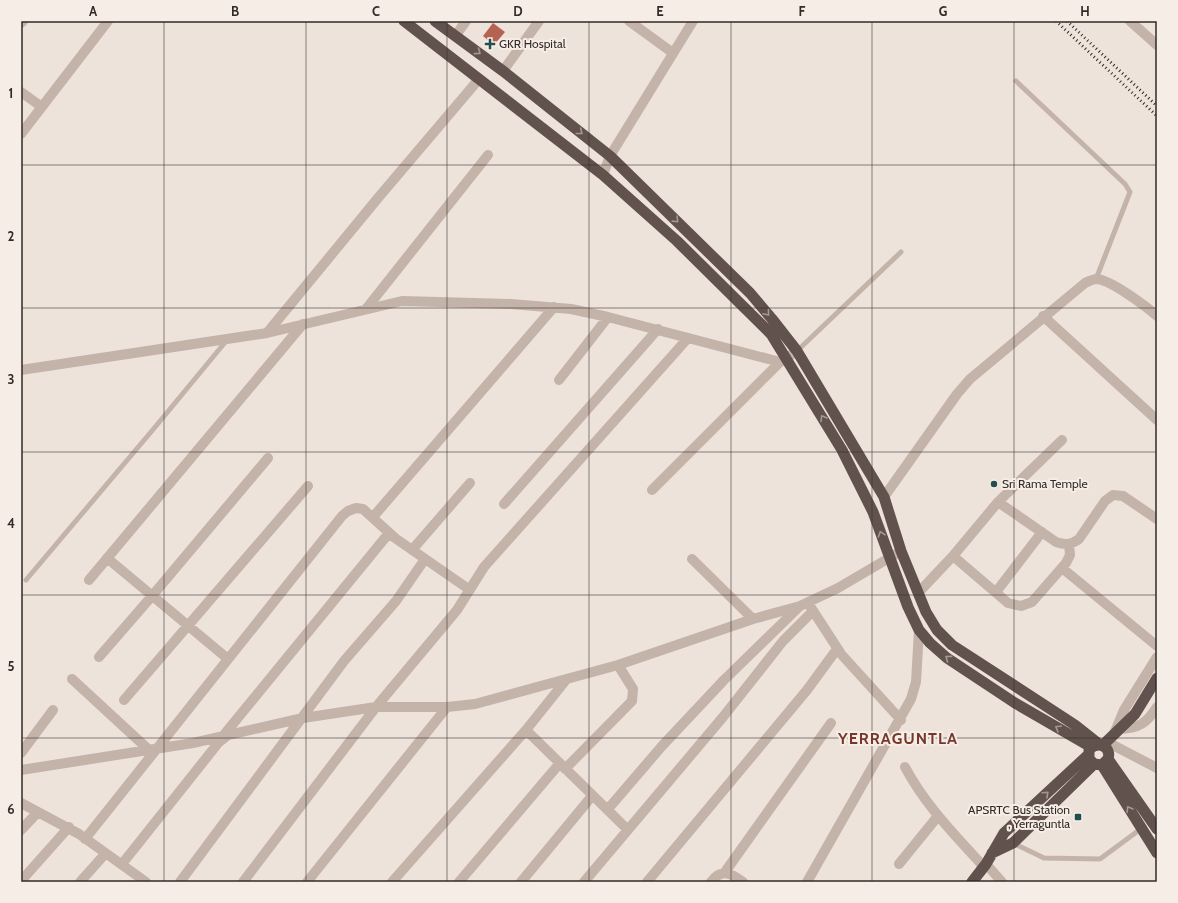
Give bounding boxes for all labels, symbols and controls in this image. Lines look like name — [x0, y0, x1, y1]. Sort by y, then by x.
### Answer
text: A — [89, 3, 98, 19]
text: B — [231, 3, 239, 19]
text: C — [372, 3, 380, 19]
text: D — [513, 3, 523, 19]
text: E — [656, 3, 664, 19]
text: F — [799, 3, 806, 19]
text: G — [939, 3, 948, 19]
text: H — [1080, 3, 1090, 19]
place label: GKR Hospital — [499, 36, 566, 51]
marker: GKR Hospital — [484, 38, 496, 50]
one-way arrow — [473, 47, 480, 54]
text: 1 — [9, 85, 13, 101]
one-way arrow — [575, 128, 582, 135]
one-way arrow — [671, 215, 679, 222]
text: 2 — [8, 228, 15, 244]
one-way arrow — [762, 308, 769, 315]
text: 3 — [7, 371, 15, 387]
one-way arrow — [820, 415, 827, 422]
place label: Sri Rama Temple — [1002, 476, 1088, 491]
marker: Sri Rama Temple — [989, 479, 999, 489]
text: 4 — [7, 515, 15, 531]
one-way arrow — [878, 530, 886, 537]
one-way arrow — [945, 656, 952, 663]
text: 5 — [8, 658, 15, 674]
one-way arrow — [1055, 725, 1062, 732]
district label: YERRAGUNTLA — [837, 729, 958, 748]
one-way arrow — [1041, 791, 1049, 799]
text: 6 — [7, 801, 15, 817]
place label: APSRTC Bus Station , Yerraguntla — [968, 802, 1070, 831]
one-way arrow — [1126, 806, 1133, 813]
marker: APSRTC Bus Station , Yerraguntla — [1073, 812, 1083, 822]

